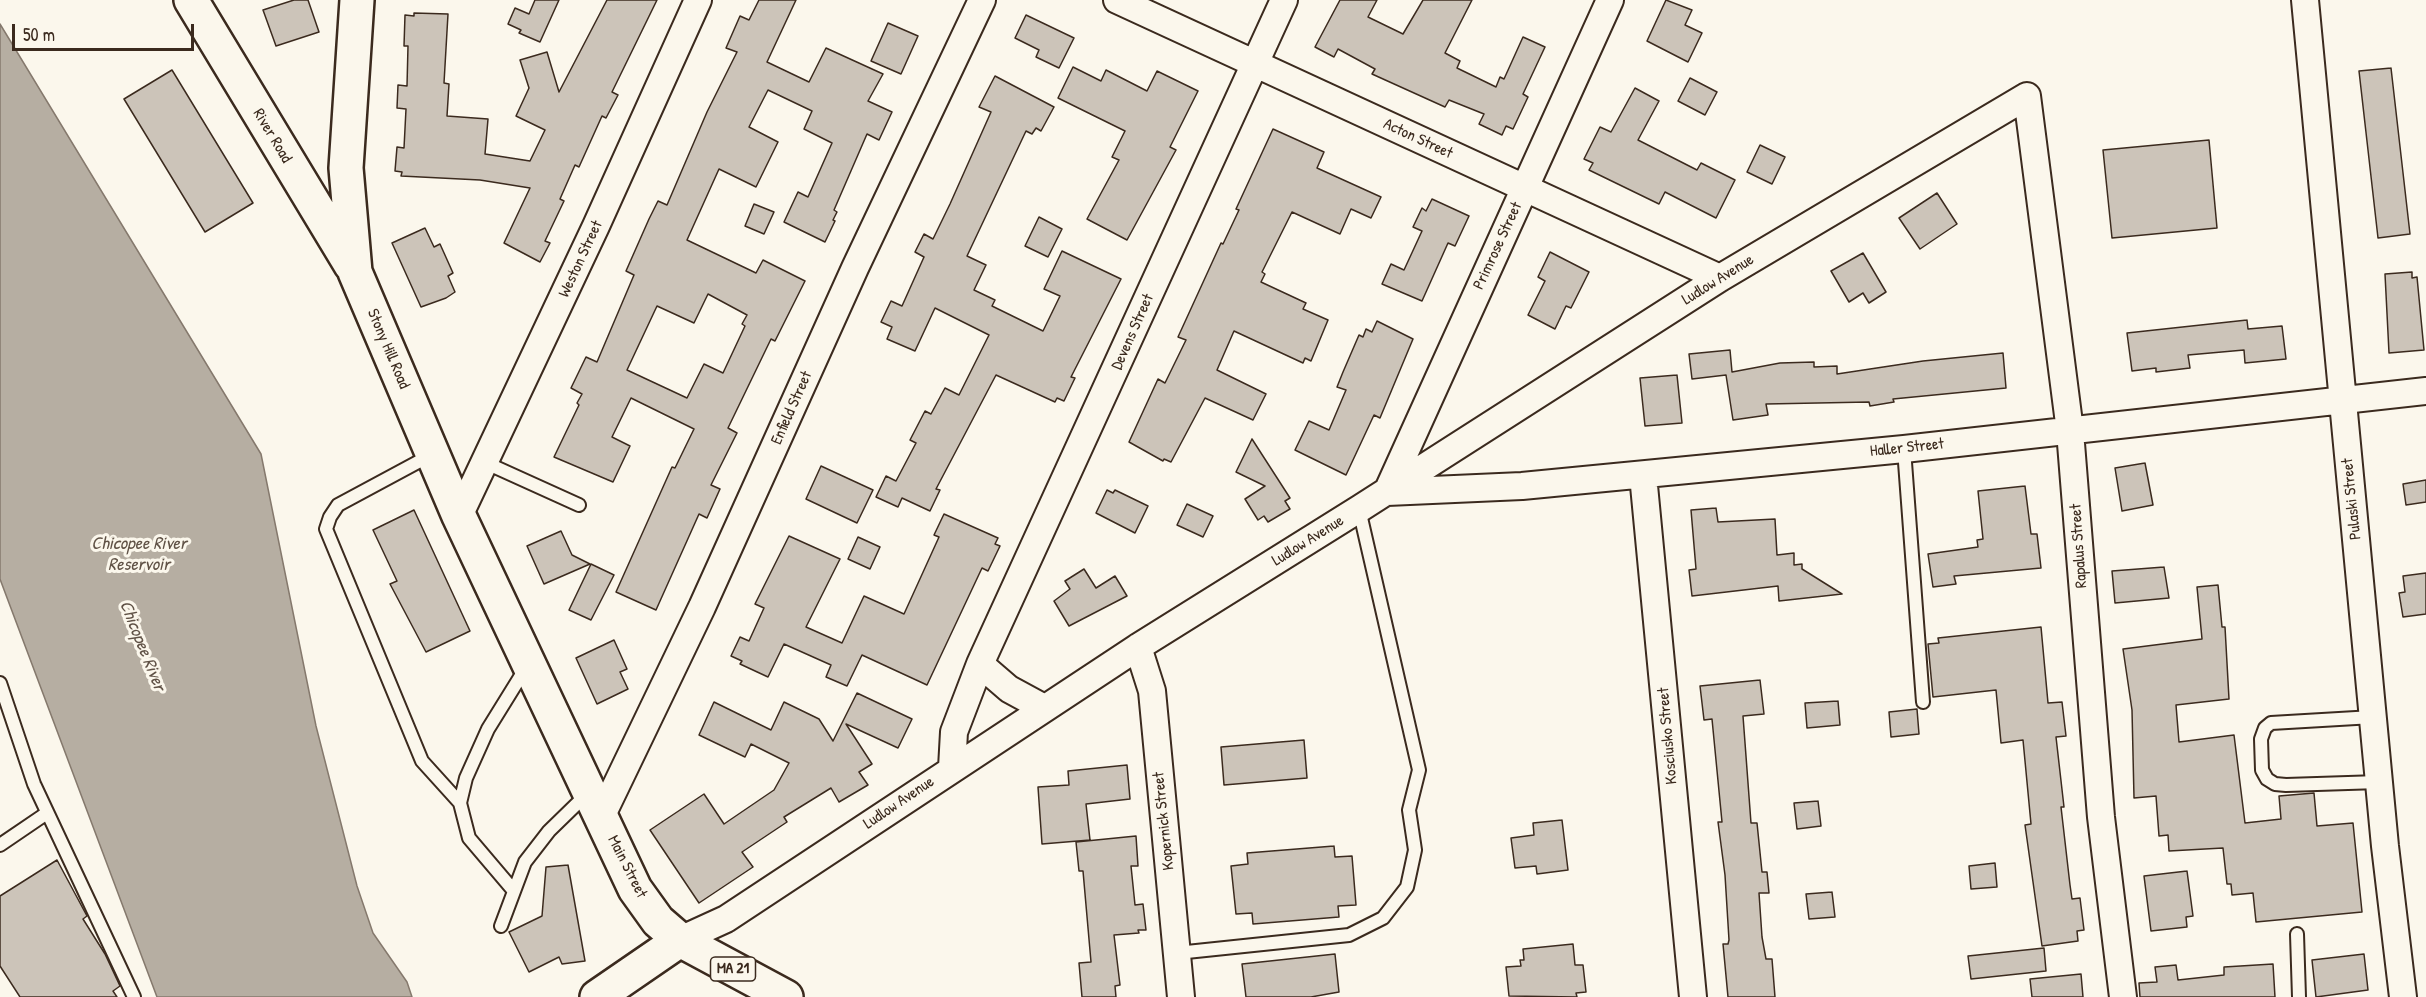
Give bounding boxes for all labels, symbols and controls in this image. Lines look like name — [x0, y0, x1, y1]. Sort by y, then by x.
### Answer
scale bar — [15, 12, 196, 50]
text: 50 m — [23, 22, 55, 47]
street label: River Road — [248, 105, 296, 167]
street label: Acton Street — [1380, 115, 1456, 163]
street label: Primrose Street — [1469, 199, 1527, 293]
street label: Weston Street — [555, 218, 607, 300]
street label: Ludlow Avenue — [1679, 250, 1757, 310]
street label: Devens Street — [1108, 291, 1158, 373]
street label: Stony Hill Road — [363, 306, 413, 392]
street label: Enfield Street — [767, 368, 817, 448]
street label: Haller Street — [1869, 435, 1945, 461]
street label: Pulaski Street — [2338, 457, 2366, 541]
street label: Rapalus Street — [2066, 503, 2092, 589]
street label: Ludlow Avenue — [1269, 511, 1347, 571]
water label: Chicopee River Reservoir — [91, 533, 187, 576]
water label: Chicopee River — [114, 598, 170, 694]
street label: Kosciusko Street — [1654, 687, 1682, 785]
street label: Kopernick Street — [1149, 771, 1179, 871]
street label: Ludlow Avenue — [860, 772, 938, 834]
street label: Main Street — [603, 833, 651, 901]
road number: MA 21 — [710, 957, 756, 981]

